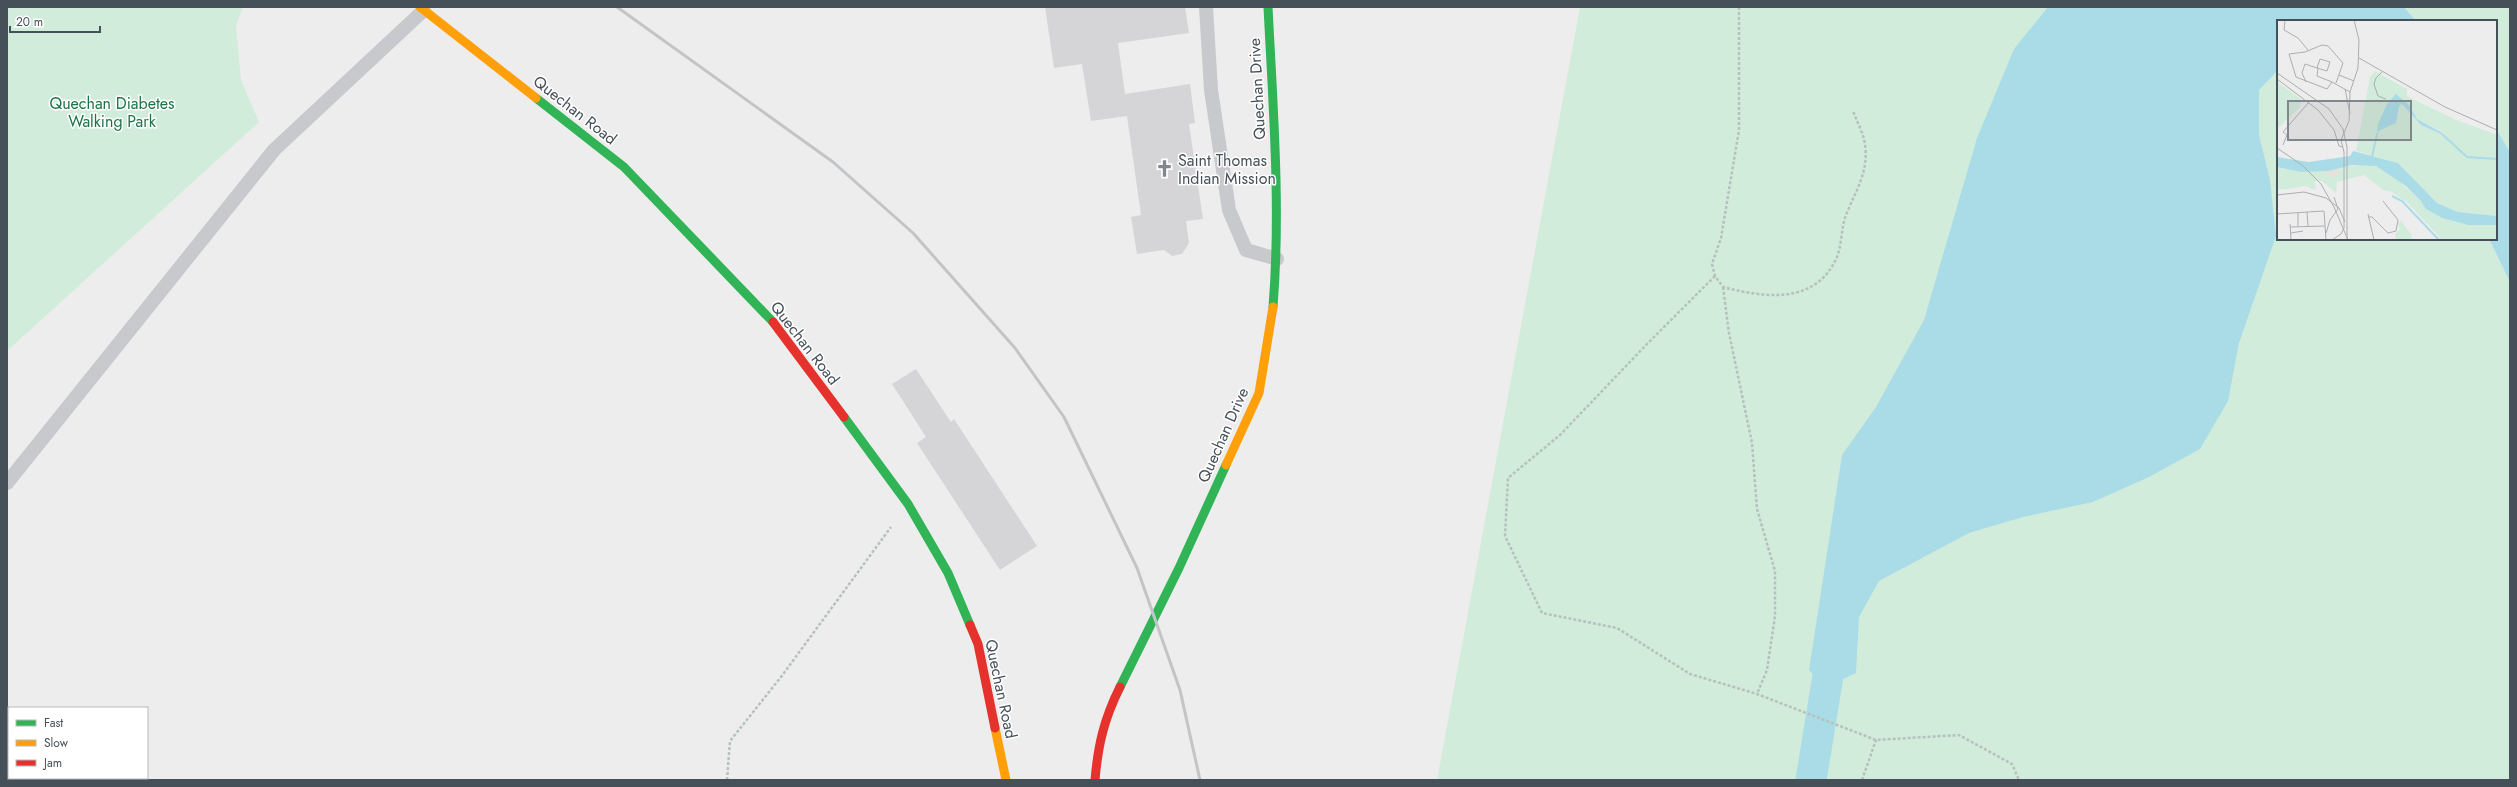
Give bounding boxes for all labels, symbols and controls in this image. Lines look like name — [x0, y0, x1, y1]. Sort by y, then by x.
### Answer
scale bar — [10, 8, 100, 34]
text: 20 m — [16, 13, 43, 31]
inset map — [2277, 20, 2497, 240]
street label: Quechan Drive — [1243, 38, 1271, 140]
street label: Quechan Road — [528, 70, 622, 150]
park label: Quechan Diabetes Walking Park — [50, 92, 174, 133]
place label: Saint Thomas Indian Mission — [1178, 149, 1276, 190]
church icon: Saint Thomas Indian Mission — [1155, 159, 1175, 179]
street label: Quechan Road — [765, 296, 845, 390]
street label: Quechan Drive — [1192, 384, 1254, 486]
street label: Quechan Road — [979, 637, 1023, 741]
legend — [8, 707, 148, 779]
text: Fast — [44, 714, 63, 732]
text: Slow — [44, 734, 69, 752]
text: Jam — [42, 754, 62, 772]

